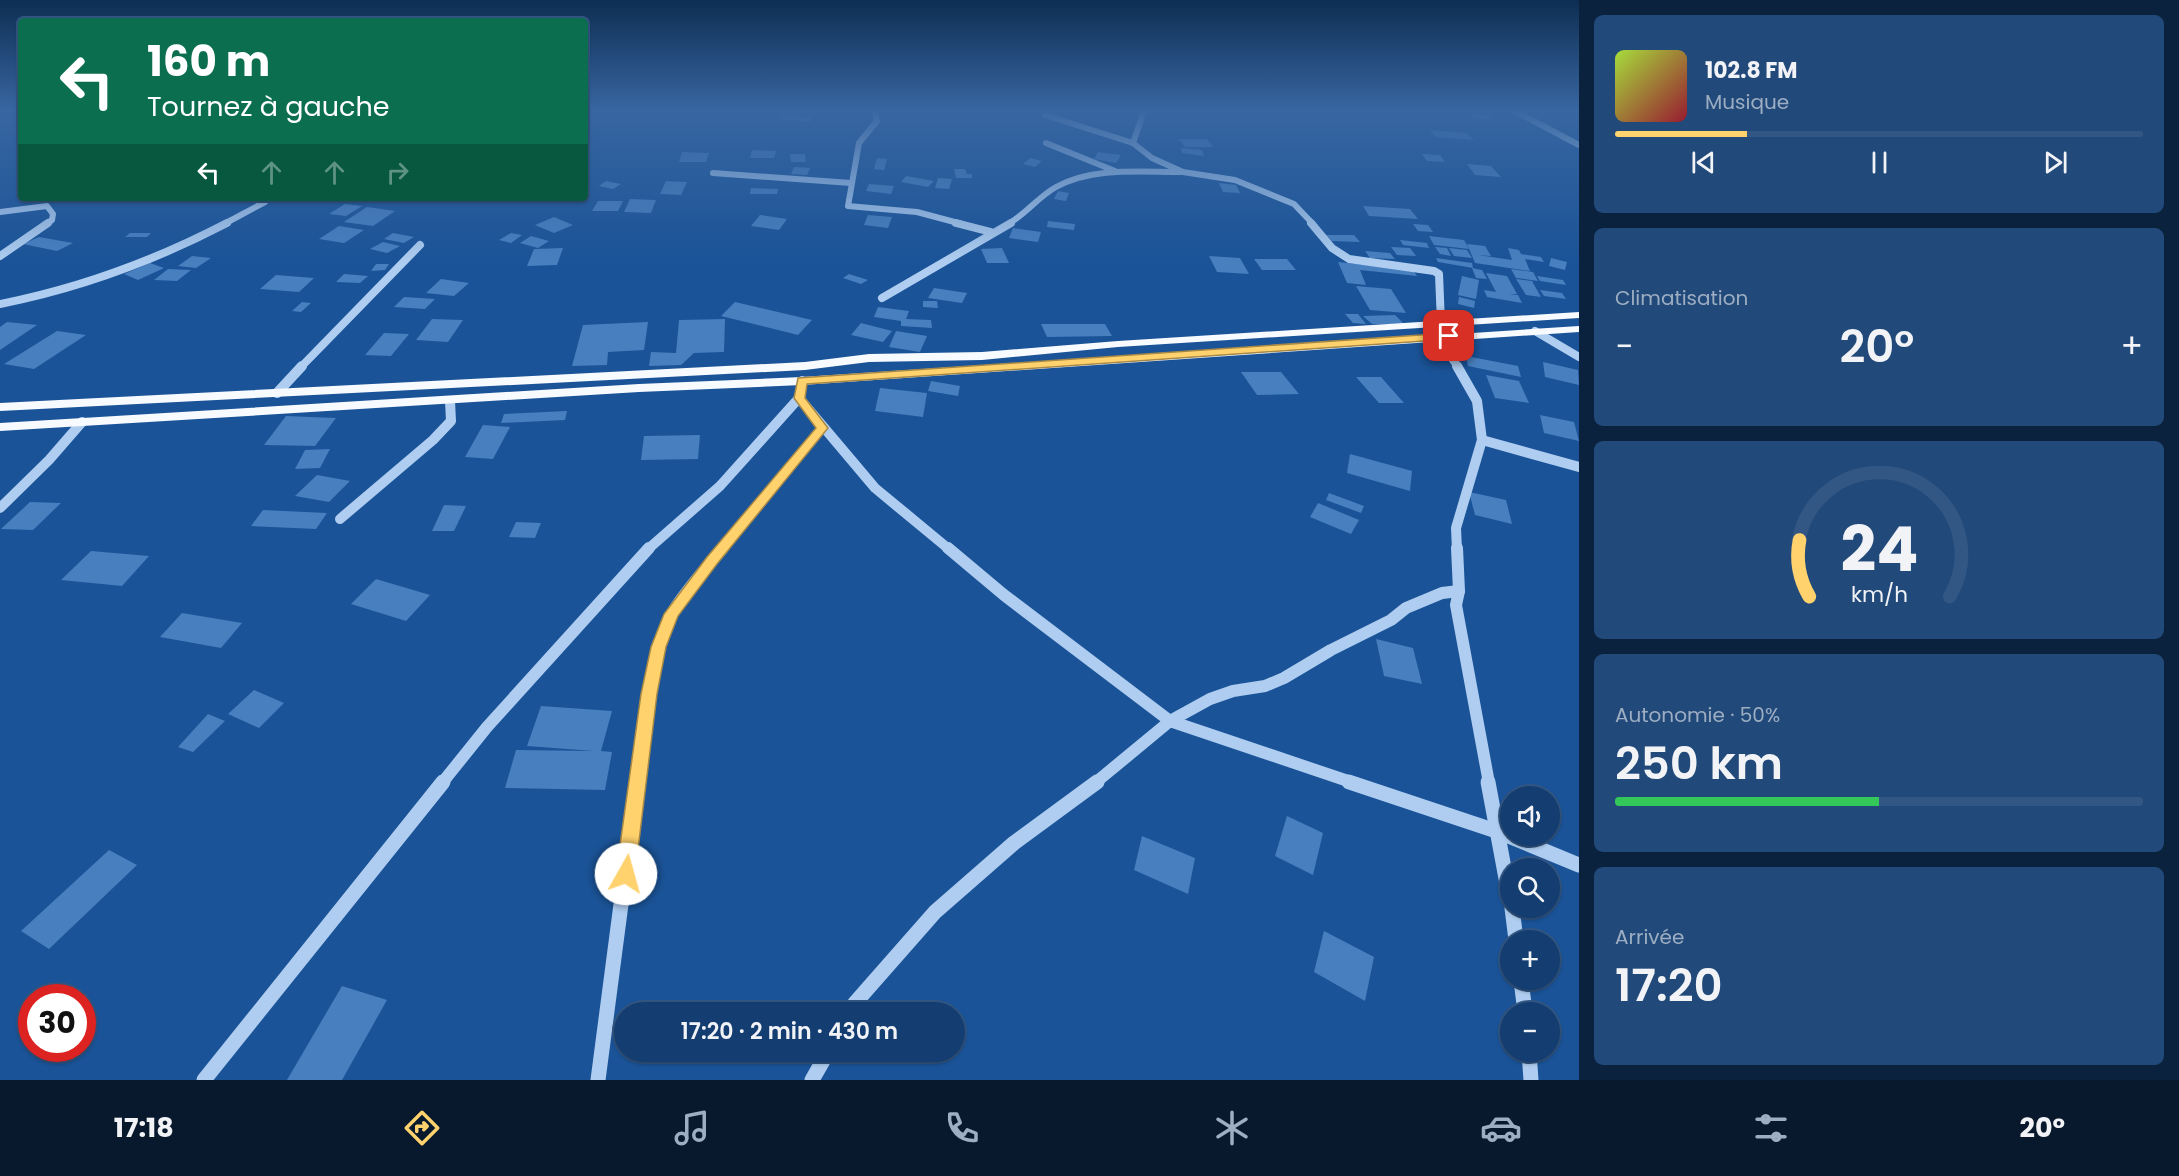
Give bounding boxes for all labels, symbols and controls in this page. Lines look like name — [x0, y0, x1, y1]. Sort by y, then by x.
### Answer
text: 160 m — [147, 32, 270, 91]
icon: left — [48, 42, 126, 120]
text: 102.8 FM — [1705, 55, 1798, 86]
text: Tournez à gauche — [147, 88, 389, 125]
text: Musique — [1705, 88, 1789, 116]
icon: previous — [1687, 146, 1720, 179]
icon: pause — [1863, 146, 1896, 179]
icon: next — [2039, 146, 2072, 179]
icon: left — [192, 156, 225, 189]
icon: ahead — [255, 156, 288, 189]
icon: ahead — [318, 156, 351, 189]
icon: right — [381, 156, 414, 189]
text: Climatisation — [1615, 284, 1748, 312]
pin — [1423, 310, 1474, 361]
text: 20° — [1839, 315, 1914, 378]
icon: arrive — [1432, 319, 1465, 352]
text: − — [1615, 323, 1633, 370]
text: + — [2120, 323, 2143, 370]
text: 24 — [1840, 505, 1918, 593]
text: km/h — [1850, 579, 1908, 610]
text: Autonomie · 50% — [1615, 701, 1780, 729]
text: 250 km — [1615, 732, 1783, 795]
map controls — [1500, 786, 1560, 1062]
button: sound — [1500, 786, 1560, 846]
position arrow — [594, 842, 658, 906]
button: search — [1500, 858, 1560, 918]
text: Arrivée — [1615, 923, 1684, 951]
button: + — [1500, 930, 1560, 990]
text: 17:20 — [1615, 954, 1723, 1017]
speed limit sign: 30 — [18, 984, 96, 1062]
button: − — [1500, 1002, 1560, 1062]
text: 17:20 · 2 min · 430 m — [681, 1016, 898, 1047]
icon: directions — [401, 1107, 443, 1149]
icon: music — [671, 1107, 713, 1149]
icon: phone — [941, 1107, 983, 1149]
icon: climate — [1211, 1107, 1253, 1149]
icon: car — [1480, 1107, 1522, 1149]
icon: filters — [1750, 1107, 1792, 1149]
text: 17:18 — [114, 1109, 174, 1146]
text: 20° — [2020, 1109, 2065, 1146]

